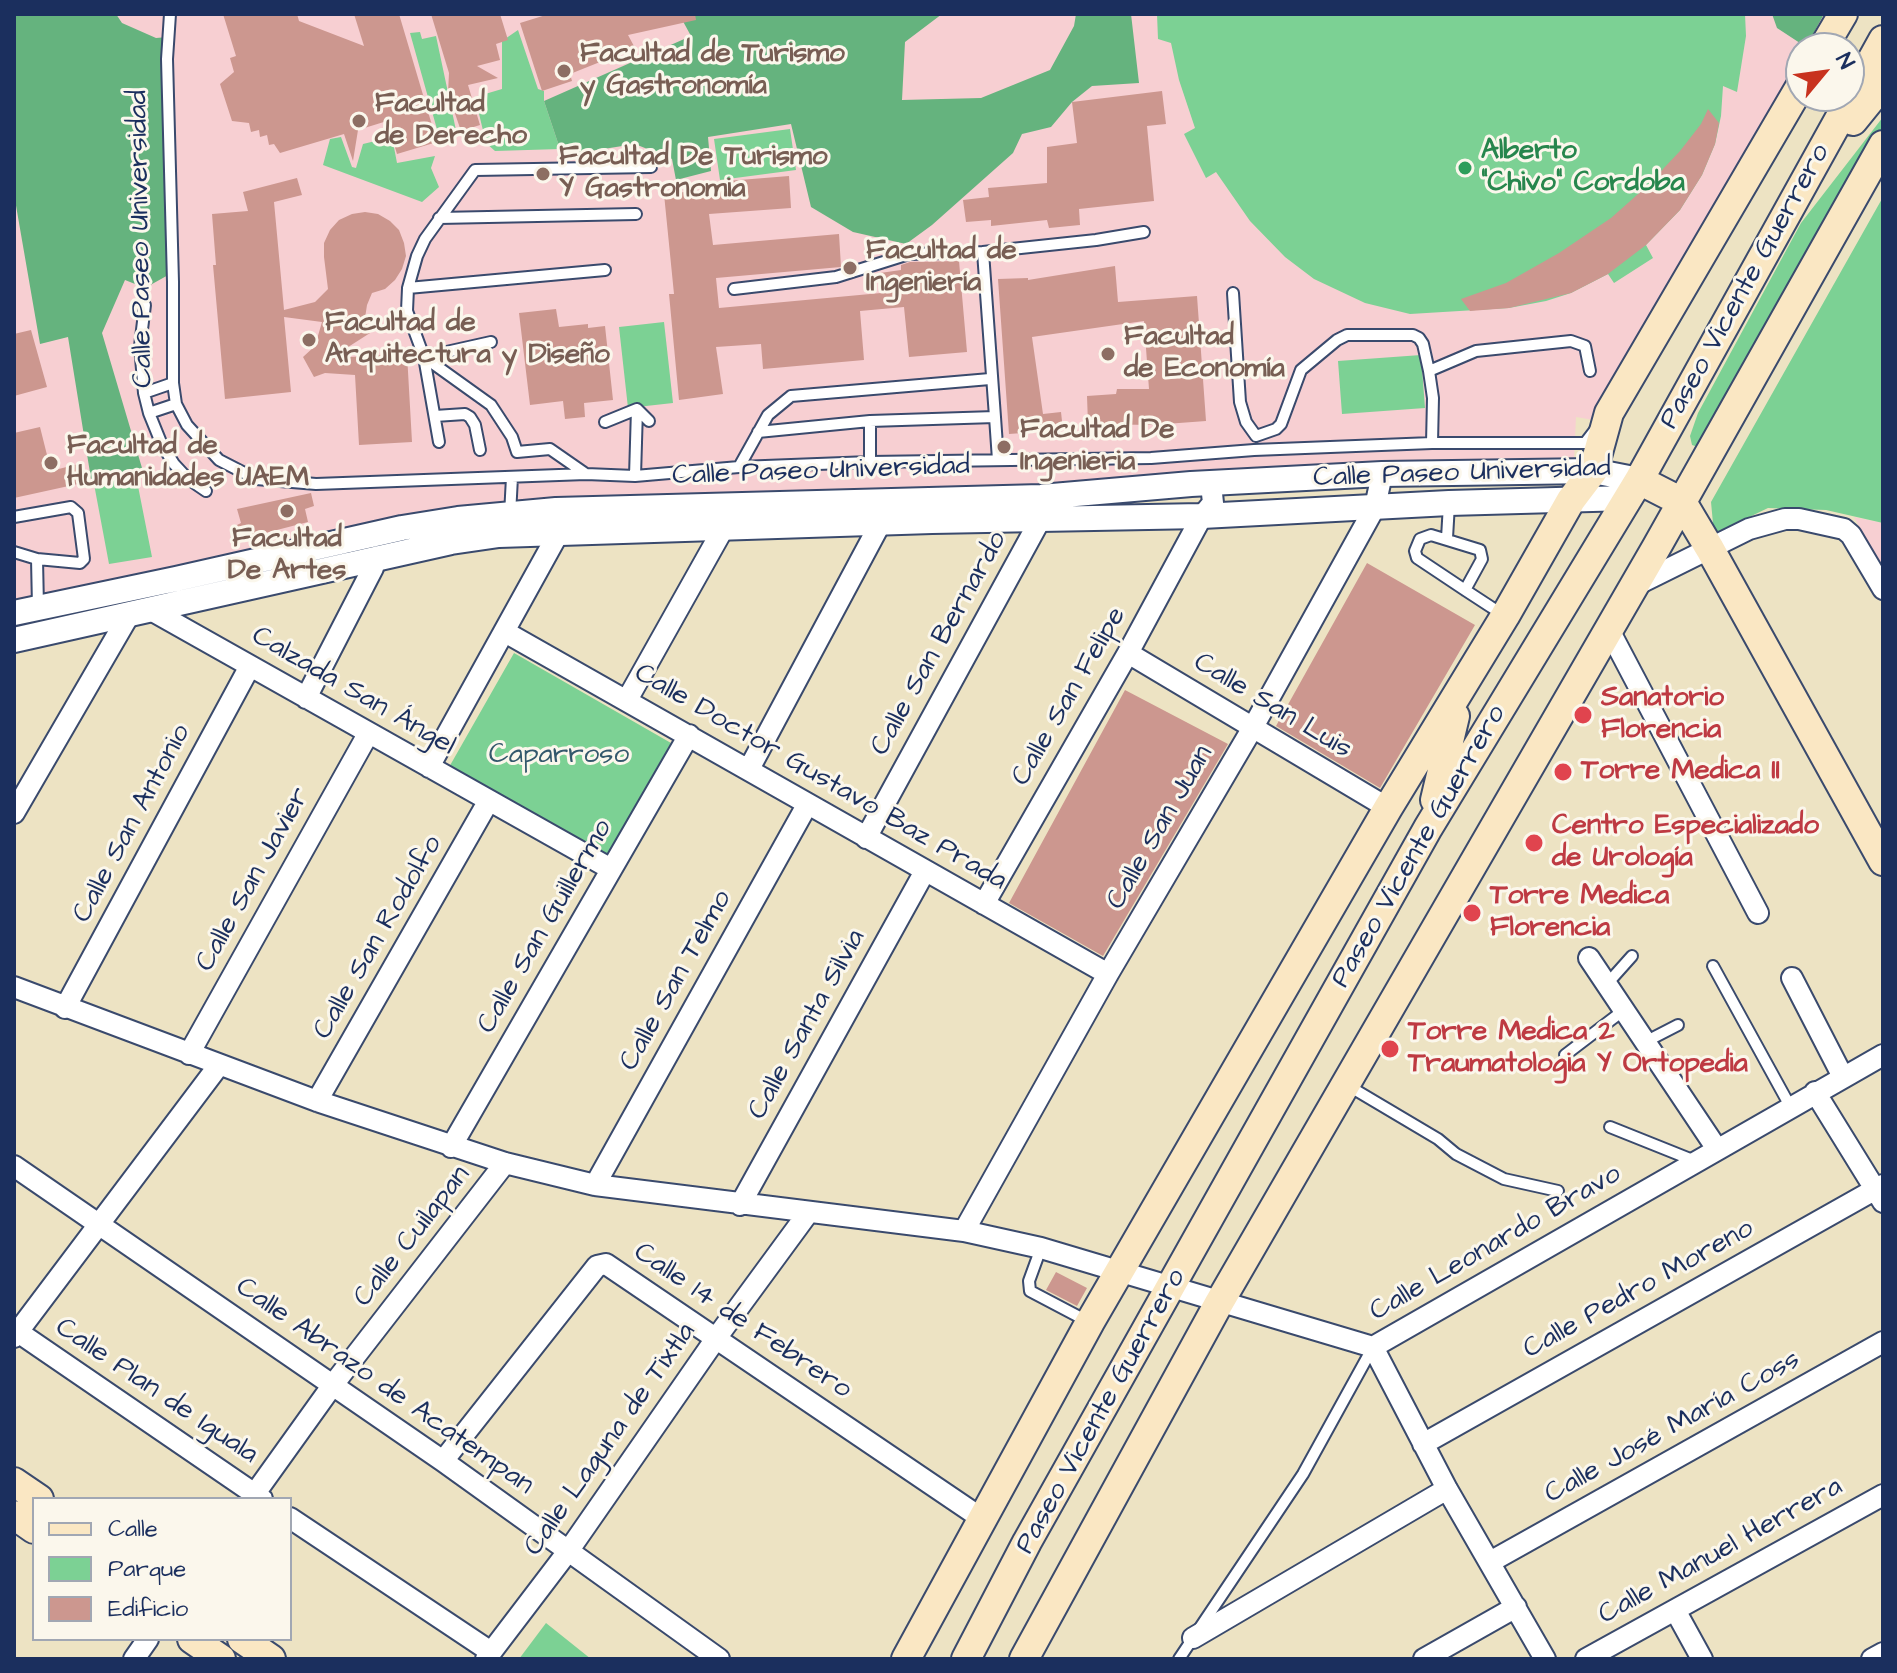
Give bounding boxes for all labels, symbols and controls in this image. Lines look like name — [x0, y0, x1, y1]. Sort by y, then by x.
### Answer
north arrow — [1785, 32, 1865, 112]
place label: Facultad de Turismo y Gastronomía — [580, 38, 845, 104]
text: N — [1828, 48, 1862, 75]
marker: Facultad de Turismo y Gastronomía — [555, 62, 573, 80]
place label: Facultad de Derecho — [375, 88, 527, 154]
street label: Calle Paseo Universidad — [123, 90, 161, 388]
marker: Facultad de Derecho — [350, 112, 368, 130]
place label: Alberto "Chivo" Cordoba — [1481, 135, 1685, 201]
street label: Paseo Vicente Guerrero — [1654, 139, 1838, 435]
place label: Facultad De Turismo Y Gastronomia — [559, 141, 828, 207]
marker: Alberto "Chivo" Cordoba — [1456, 159, 1474, 177]
marker: Facultad De Turismo Y Gastronomia — [534, 165, 552, 183]
place label: Facultad de Ingeniería — [866, 235, 1017, 301]
marker: Facultad de Ingeniería — [841, 259, 859, 277]
place label: Facultad de Arquitectura y Diseño — [325, 307, 610, 373]
place label: Facultad de Economía — [1124, 321, 1285, 387]
marker: Facultad de Arquitectura y Diseño — [300, 331, 318, 349]
marker: Facultad de Economía — [1099, 345, 1117, 363]
place label: Facultad De Ingenieria — [1020, 414, 1174, 480]
place label: Facultad de Humanidades UAEM — [67, 430, 309, 496]
marker: Facultad De Ingenieria — [995, 438, 1013, 456]
street label: Calle Paseo Universidad — [672, 450, 970, 494]
street label: Calle Paseo Universidad — [1313, 452, 1611, 496]
marker: Facultad de Humanidades UAEM — [42, 454, 60, 472]
marker: Facultad De Artes — [278, 502, 296, 520]
place label: Facultad De Artes — [228, 523, 346, 589]
street label: Calle San Bernardo — [864, 526, 1016, 762]
street label: Calle San Felipe — [1005, 602, 1135, 792]
street label: Calzada San Ángel — [245, 620, 461, 764]
street label: Calle San Luis — [1187, 647, 1357, 767]
street label: Calle Doctor Gustavo Baz Prada — [628, 657, 1012, 899]
place label: Sanatorio Florencia — [1601, 682, 1724, 748]
street label: Paseo Vicente Guerrero — [1325, 700, 1515, 994]
marker: Sanatorio Florencia — [1572, 704, 1594, 726]
street label: Calle San Antonio — [67, 719, 199, 929]
park label: Caparroso — [489, 739, 629, 773]
street label: Calle San Juan — [1100, 740, 1222, 916]
place label: Torre Medica II — [1581, 755, 1780, 789]
marker: Torre Medica II — [1552, 761, 1574, 783]
street label: Calle San Javier — [190, 782, 318, 978]
place label: Centro Especializado de Urología — [1552, 810, 1819, 876]
street label: Calle San Guillermo — [471, 814, 621, 1040]
street label: Calle San Rodolfo — [307, 830, 451, 1046]
marker: Centro Especializado de Urología — [1523, 832, 1545, 854]
place label: Torre Medica Florencia — [1490, 880, 1669, 946]
street label: Calle San Telmo — [614, 885, 740, 1077]
marker: Torre Medica Florencia — [1461, 902, 1483, 924]
street label: Calle Santa Silvia — [742, 924, 874, 1126]
place label: Torre Medica 2 Traumatologia Y Ortopedia — [1408, 1016, 1748, 1082]
marker: Torre Medica 2 Traumatologia Y Ortopedia — [1379, 1038, 1401, 1060]
street label: Calle Leonardo Bravo — [1364, 1158, 1628, 1330]
street label: Calle Cuilapan — [347, 1160, 479, 1314]
street label: Calle Pedro Moreno — [1518, 1213, 1760, 1367]
street label: Calle 14 de Febrero — [627, 1237, 857, 1407]
street label: Paseo Vicente Guerrero — [1010, 1264, 1194, 1560]
street label: Calle Abrazo de Acatempan — [229, 1271, 539, 1503]
street label: Calle Plan de Iguala — [48, 1312, 264, 1472]
street label: Calle Laguna de Tixtla — [518, 1317, 704, 1563]
street label: Calle José María Coss — [1540, 1344, 1806, 1512]
street label: Calle Manuel Herrera — [1593, 1471, 1849, 1633]
legend — [32, 1497, 292, 1641]
text: Calle — [108, 1512, 158, 1546]
text: Parque — [108, 1552, 186, 1586]
text: Edificio — [108, 1592, 188, 1626]

